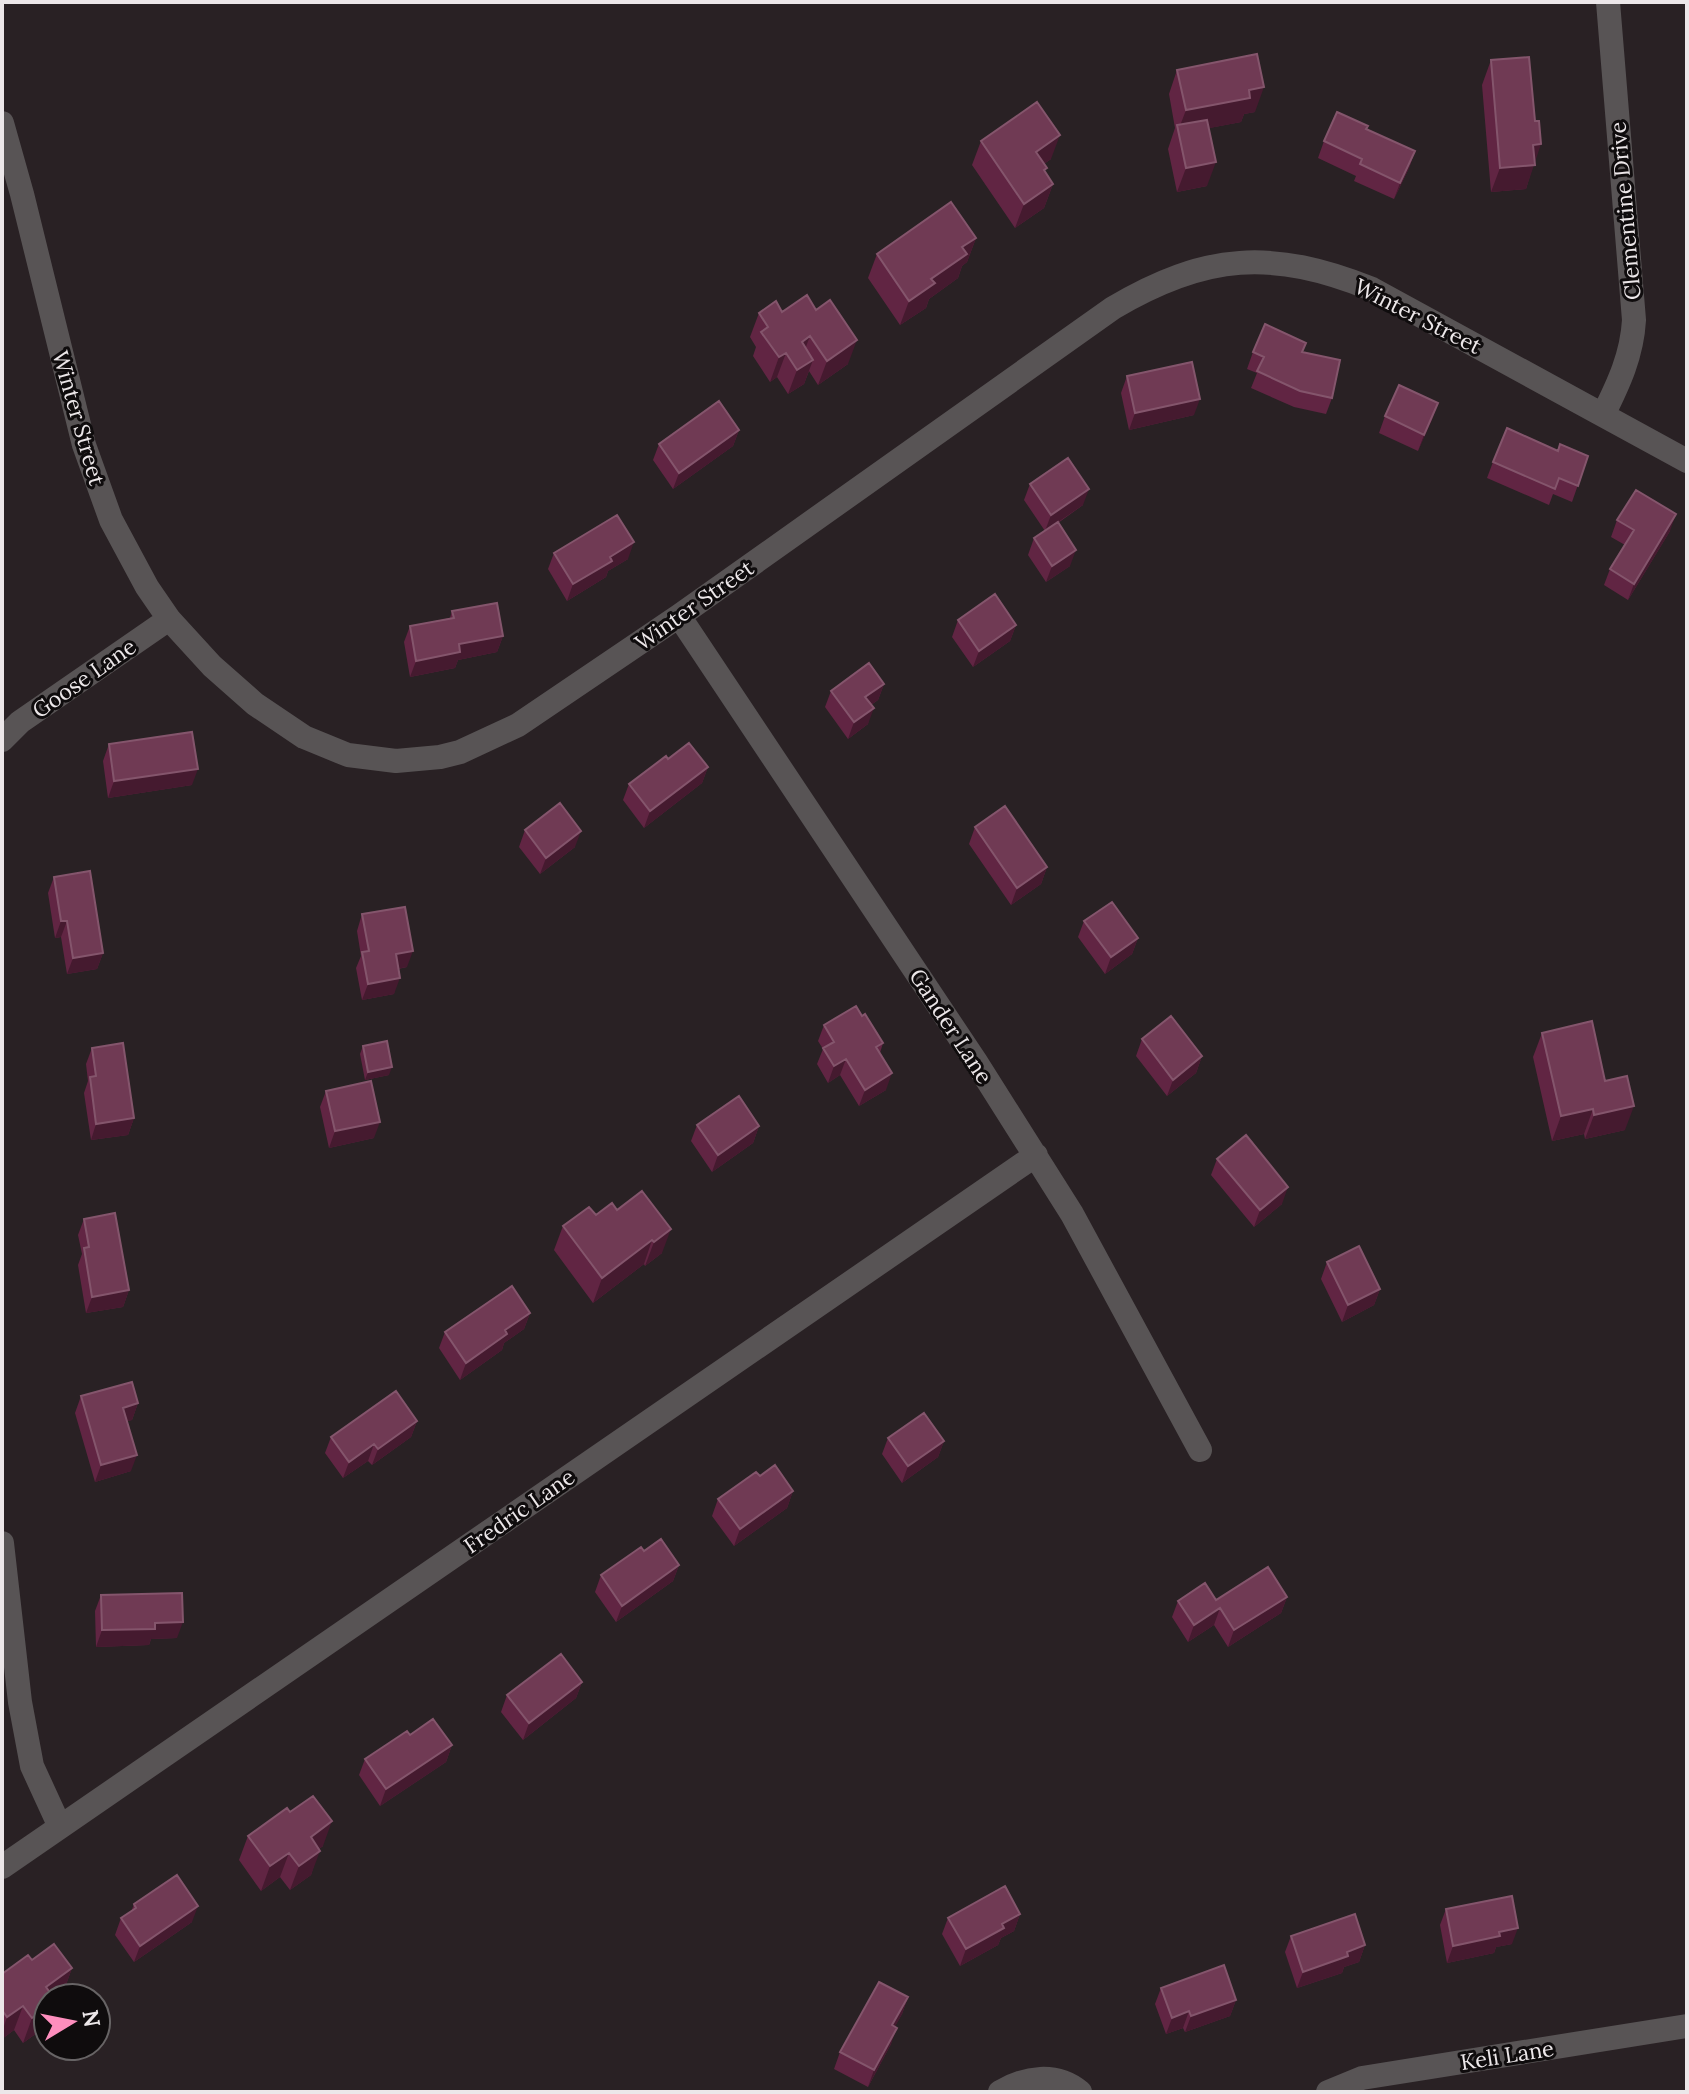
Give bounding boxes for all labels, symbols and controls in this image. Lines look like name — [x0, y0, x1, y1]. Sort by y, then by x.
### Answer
street label: Clementine Drive — [1603, 121, 1647, 301]
street label: Winter Street — [1350, 272, 1487, 360]
street label: Winter Street — [46, 347, 112, 489]
street label: Winter Street — [629, 553, 759, 656]
street label: Goose Lane — [27, 632, 141, 724]
street label: Gander Lane — [903, 963, 999, 1089]
street label: Fredric Lane — [458, 1462, 580, 1560]
north arrow — [32, 1982, 112, 2062]
text: N — [76, 2008, 107, 2029]
street label: Keli Lane — [1458, 2034, 1556, 2076]

